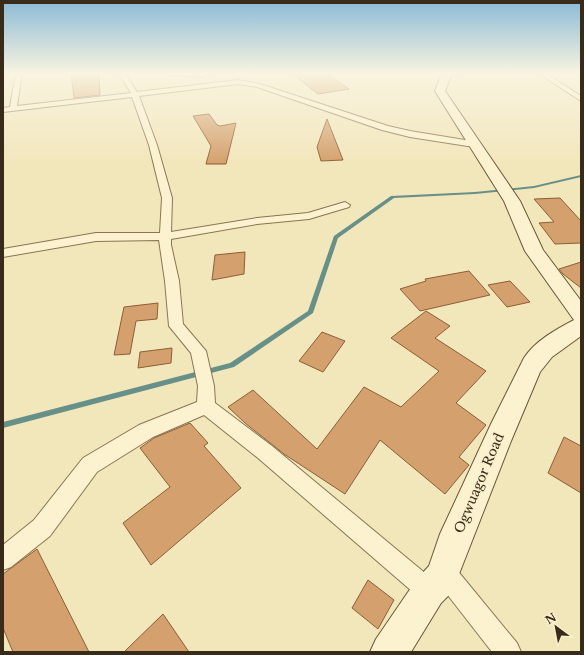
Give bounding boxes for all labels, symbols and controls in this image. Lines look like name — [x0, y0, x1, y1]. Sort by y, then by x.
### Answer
street label: Ogwuagor Road — [450, 430, 508, 536]
north arrow — [536, 607, 576, 647]
text: N — [543, 609, 559, 627]

